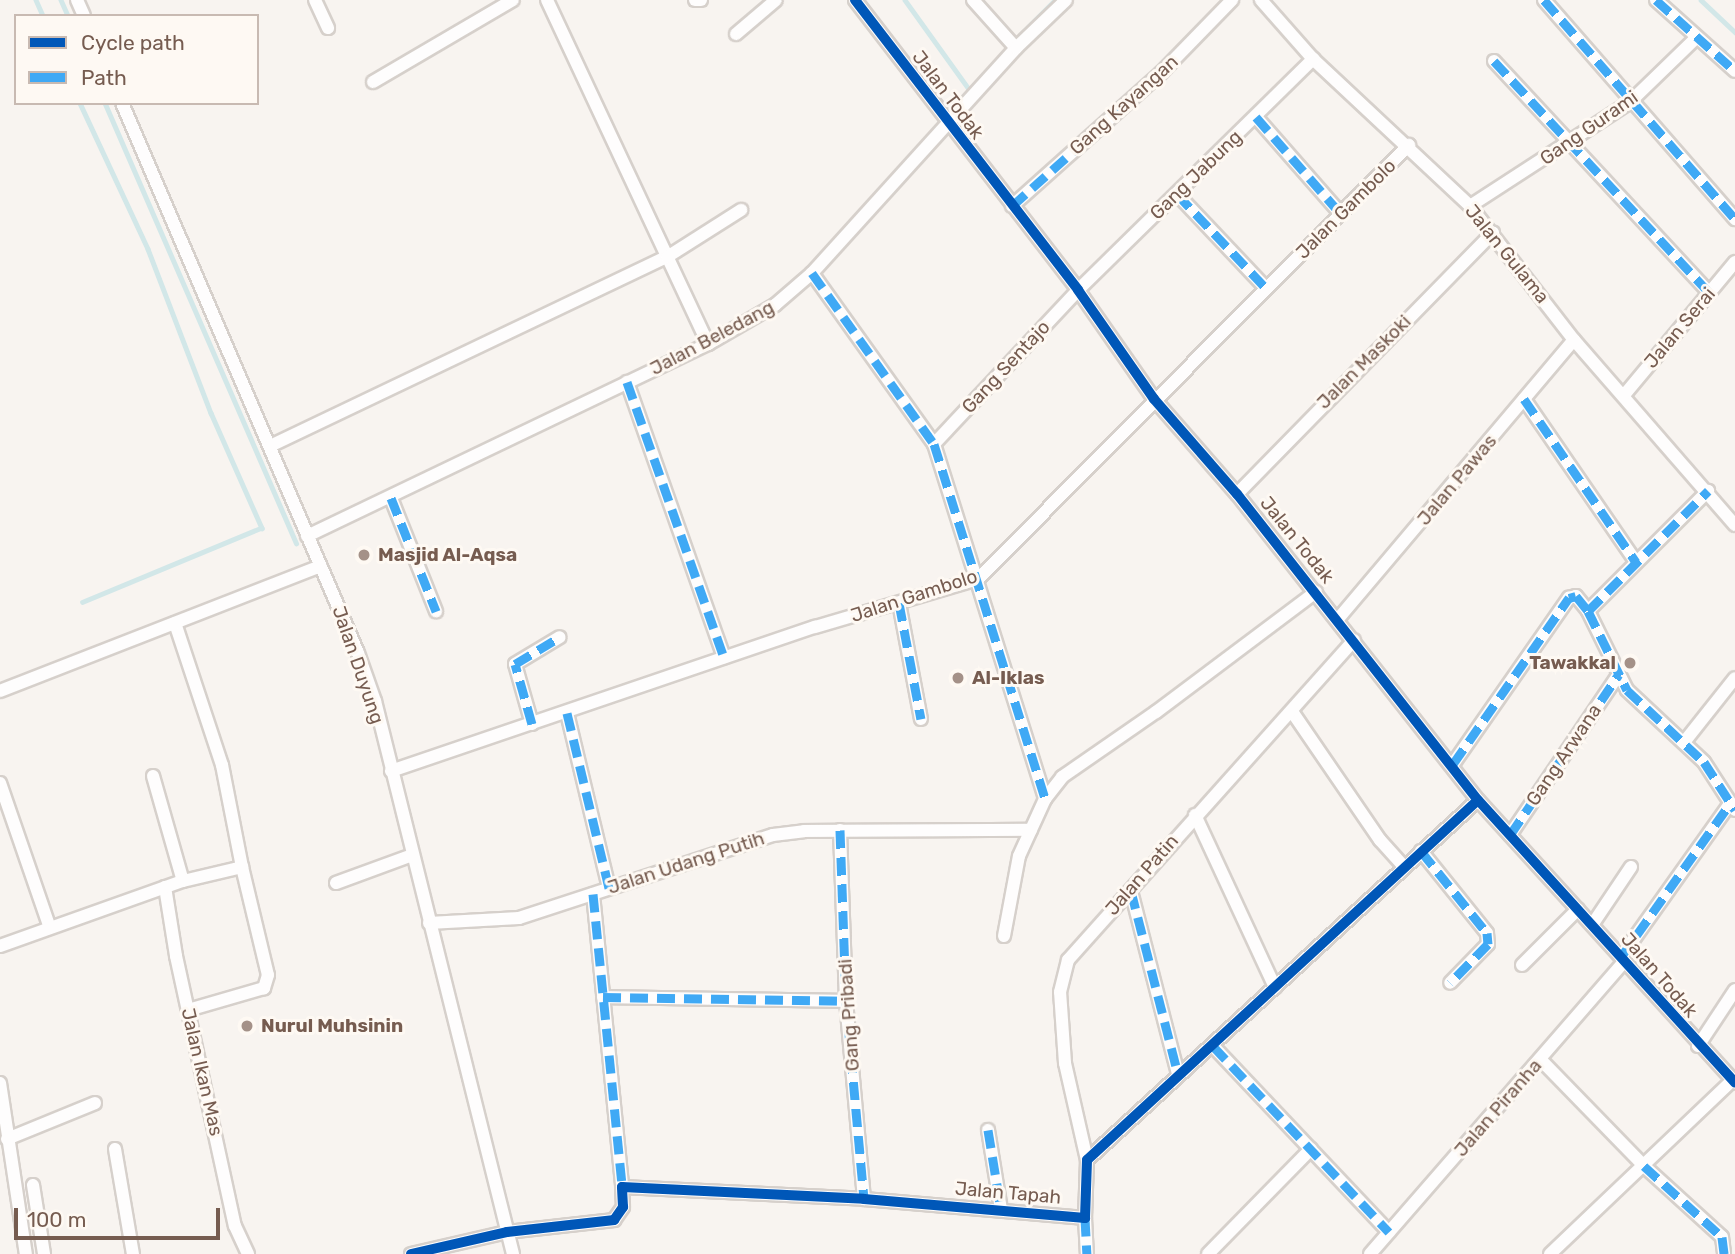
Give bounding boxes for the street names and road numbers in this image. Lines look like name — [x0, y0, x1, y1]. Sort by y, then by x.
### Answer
street label: Jalan Todak — [907, 46, 989, 144]
street label: Gang Kayangan — [1065, 50, 1183, 160]
street label: Gang Gurami — [1536, 86, 1642, 170]
street label: Gang Jabung — [1145, 125, 1247, 225]
street label: Jalan Gambolo — [1291, 154, 1401, 264]
street label: Jalan Gulama — [1460, 200, 1554, 308]
street label: Jalan Serai — [1640, 283, 1720, 373]
street label: Jalan Beledang — [646, 296, 778, 380]
street label: Jalan Maskoki — [1312, 310, 1416, 414]
street label: Gang Sentajo — [957, 316, 1055, 418]
street label: Jalan Pawas — [1412, 430, 1502, 530]
street label: Jalan Todak — [1255, 492, 1339, 588]
street label: Jalan Gambolo — [848, 565, 980, 627]
street label: Jalan Duyung — [327, 603, 389, 727]
street label: Gang Arwana — [1521, 700, 1607, 810]
street label: Jalan Udang Putih — [605, 827, 767, 899]
street label: Jalan Patin — [1101, 830, 1183, 920]
street label: Jalan Todak — [1616, 928, 1702, 1022]
street label: Gang Pribadi — [834, 958, 864, 1072]
street label: Jalan Ikan Mas — [176, 1006, 228, 1138]
street label: Jalan Piranha — [1449, 1055, 1547, 1161]
street label: Jalan Tapah — [954, 1177, 1062, 1209]

